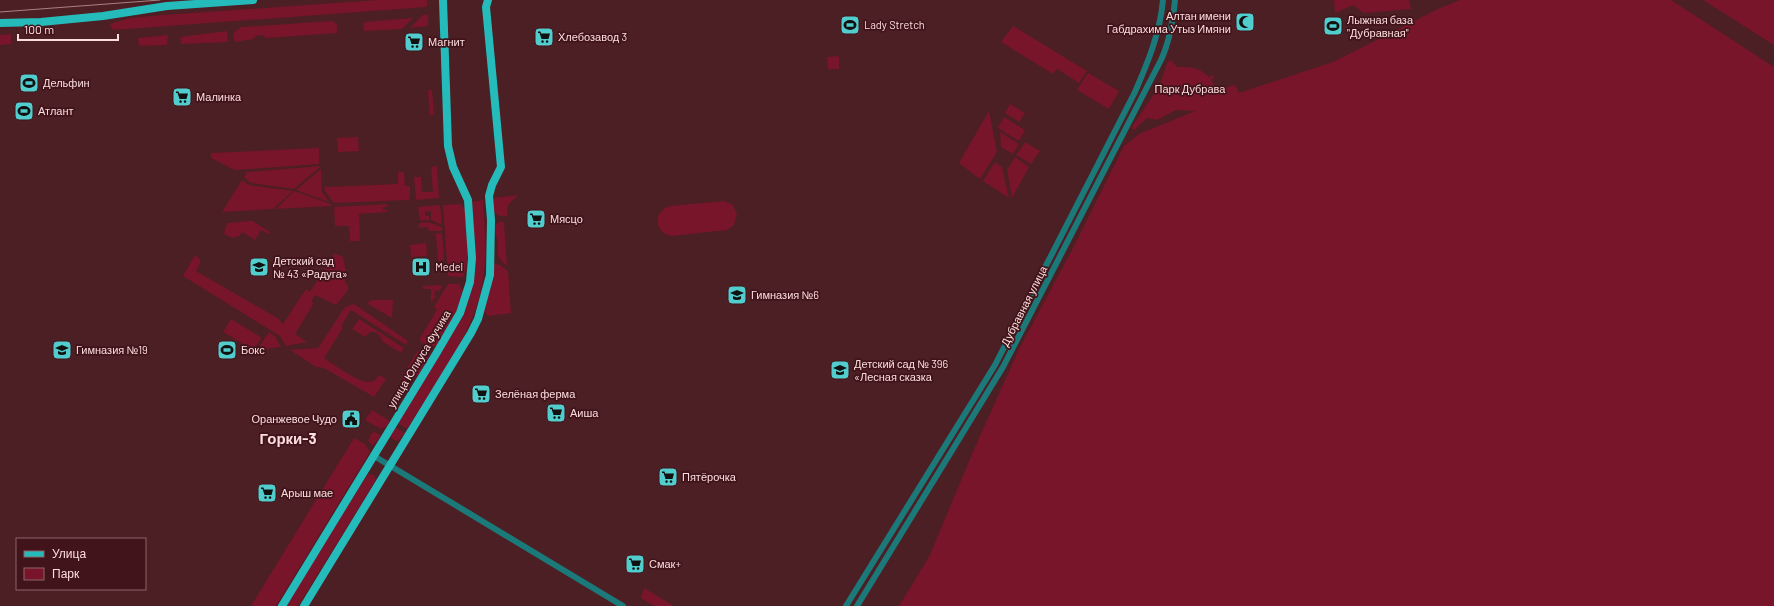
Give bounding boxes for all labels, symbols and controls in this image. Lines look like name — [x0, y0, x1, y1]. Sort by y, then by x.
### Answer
place label: Алтан имени Габдрахима Утыз Имяни — [1107, 9, 1231, 35]
mosque icon: Алтан имени Габдрахима Утыз Имяни — [1234, 11, 1256, 33]
place label: Лыжная база "Дубравная" — [1347, 13, 1414, 39]
sports icon: Lady Stretch — [839, 14, 861, 36]
sports icon: Лыжная база "Дубравная" — [1322, 15, 1344, 37]
scale bar — [18, 16, 118, 42]
place label: Lady Stretch — [864, 18, 925, 31]
text: 100 m — [24, 22, 54, 36]
supermarket icon: Хлебозавод 3 — [533, 26, 555, 48]
place label: Хлебозавод 3 — [558, 30, 627, 43]
supermarket icon: Магнит — [403, 31, 425, 53]
place label: Магнит — [428, 35, 465, 48]
sports icon: Дельфин — [18, 72, 40, 94]
place label: Дельфин — [43, 76, 90, 89]
park label: Парк Дубрава — [1155, 82, 1226, 95]
supermarket icon: Малинка — [171, 86, 193, 108]
place label: Малинка — [196, 90, 242, 103]
sports icon: Атлант — [13, 100, 35, 122]
place label: Атлант — [38, 104, 74, 117]
supermarket icon: Мясцо — [525, 208, 547, 230]
place label: Мясцо — [550, 212, 583, 225]
place label: Детский сад № 43 «Радуга» — [273, 254, 348, 280]
school or university icon: Детский сад № 43 «Радуга» — [248, 256, 270, 278]
hospital icon: Medel — [410, 256, 432, 278]
place label: Medel — [435, 260, 463, 273]
street label: Дубравная улица — [998, 263, 1050, 348]
school or university icon: Гимназия №6 — [726, 284, 748, 306]
place label: Гимназия №6 — [751, 288, 819, 301]
street label: улица Юлиуса Фучика — [384, 307, 453, 410]
school or university icon: Гимназия №19 — [51, 339, 73, 361]
sports icon: Бокс — [216, 339, 238, 361]
place label: Гимназия №19 — [76, 343, 148, 356]
place label: Бокс — [241, 343, 265, 356]
place label: Детский сад № 396 «Лесная сказка — [854, 357, 949, 383]
school or university icon: Детский сад № 396 «Лесная сказка — [829, 359, 851, 381]
supermarket icon: Зелёная ферма — [470, 383, 492, 405]
place label: Зелёная ферма — [495, 387, 576, 400]
supermarket icon: Аиша — [545, 402, 567, 424]
place label: Аиша — [570, 406, 599, 419]
public building icon: Оранжевое Чудо — [340, 408, 362, 430]
place label: Оранжевое Чудо — [251, 412, 337, 425]
district label: Горки-3 — [259, 429, 317, 447]
supermarket icon: Пятёрочка — [657, 466, 679, 488]
place label: Пятёрочка — [682, 470, 737, 483]
supermarket icon: Арыш мае — [256, 482, 278, 504]
place label: Арыш мае — [281, 486, 333, 499]
legend — [16, 538, 146, 590]
text: Улица — [52, 546, 86, 561]
supermarket icon: Смак+ — [624, 553, 646, 575]
place label: Смак+ — [649, 557, 681, 570]
text: Парк — [52, 566, 80, 581]

